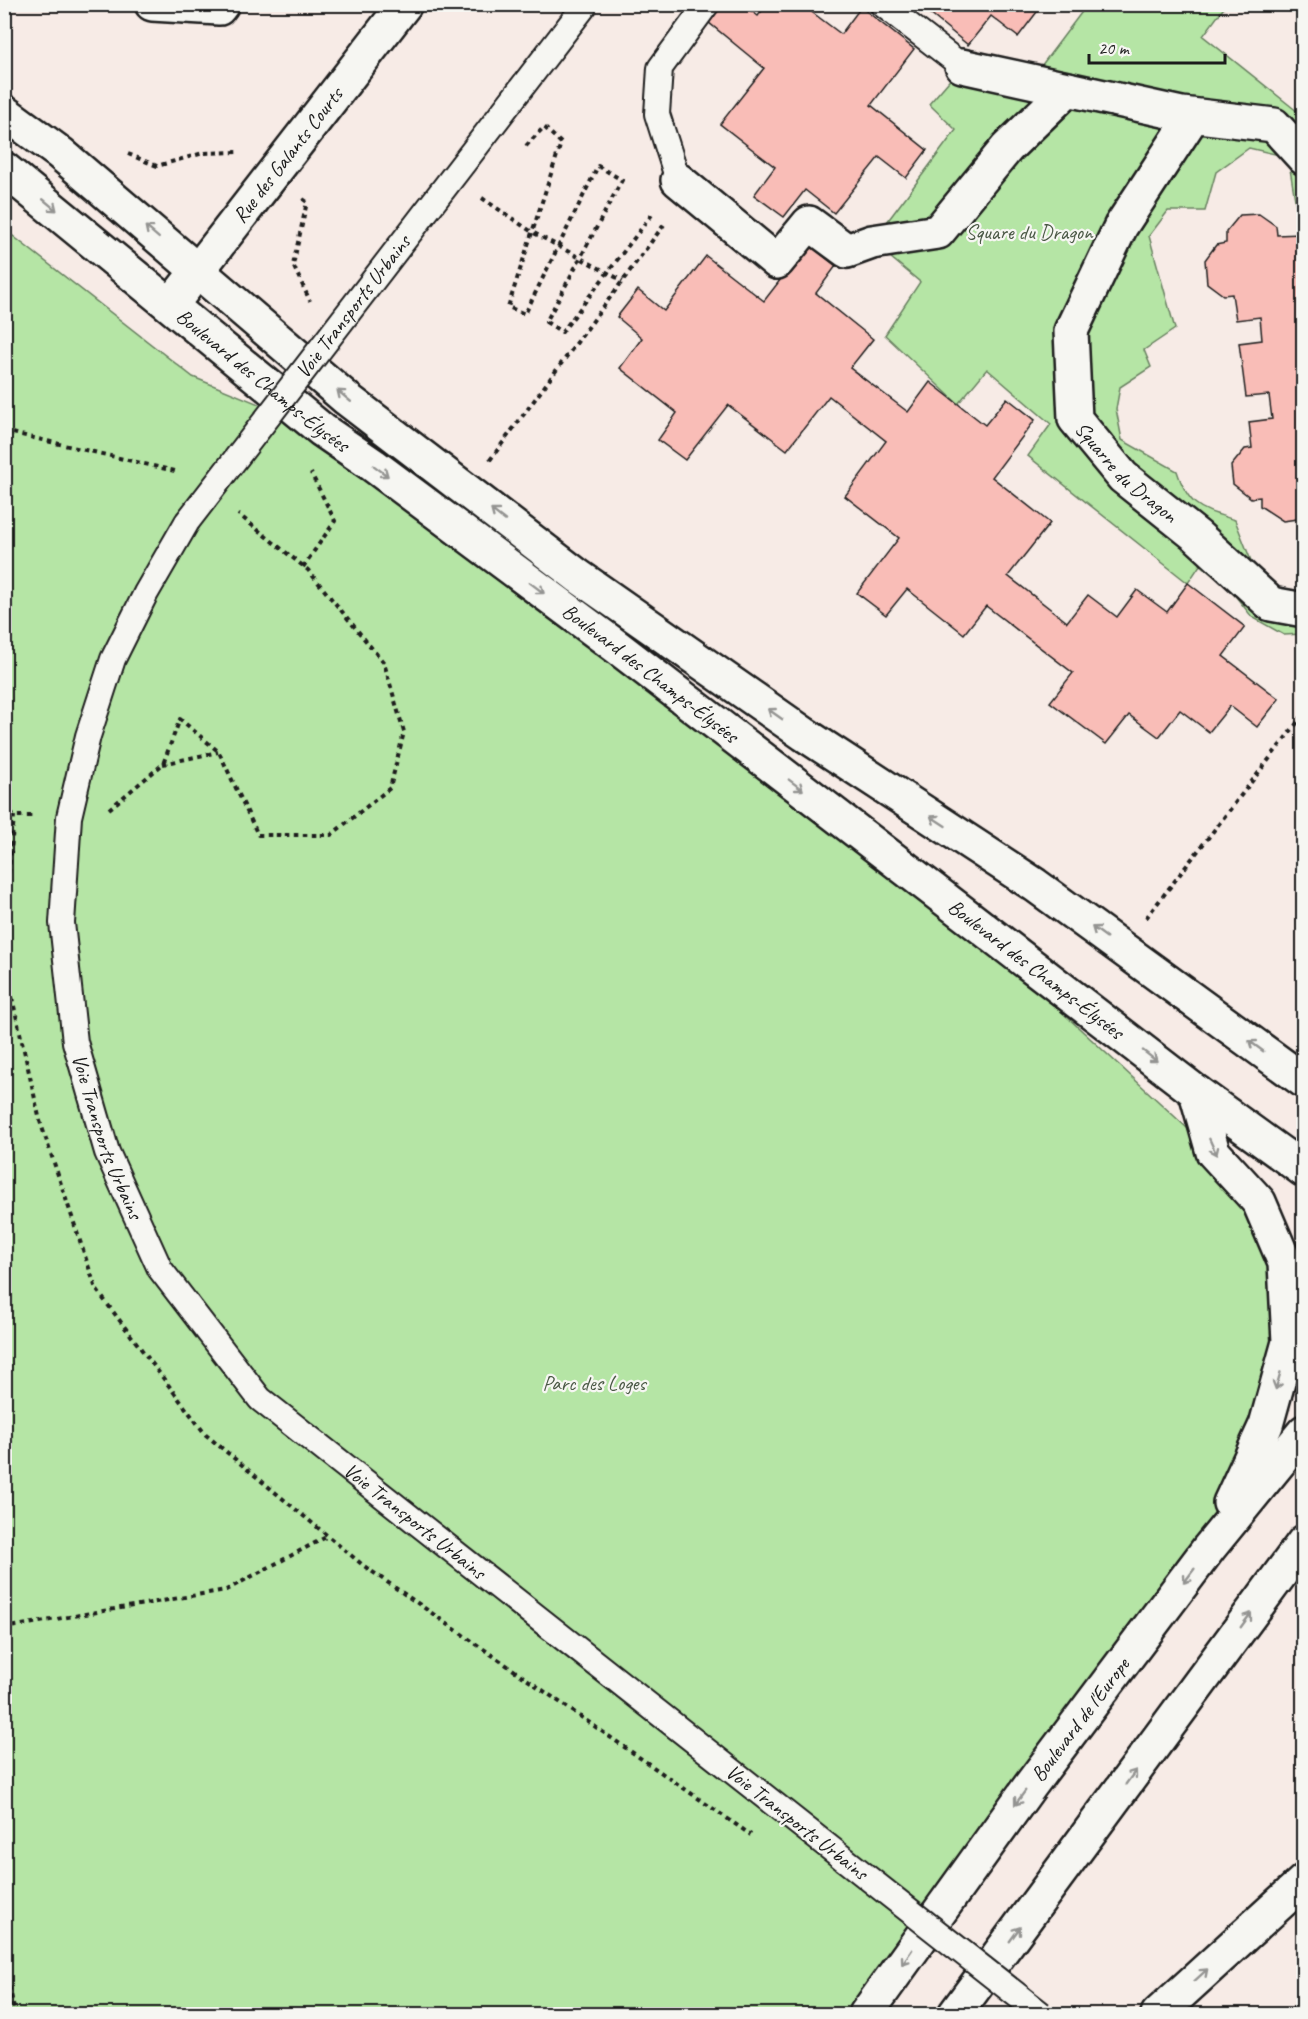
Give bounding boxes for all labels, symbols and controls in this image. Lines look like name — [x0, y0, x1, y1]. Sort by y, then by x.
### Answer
scale bar — [1089, 27, 1226, 65]
text: 20 m — [1098, 37, 1131, 59]
street label: Rue des Galants Courts — [227, 81, 350, 228]
one-way arrow — [42, 198, 57, 212]
park label: Square du Dragon — [966, 219, 1094, 245]
one-way arrow — [145, 225, 160, 239]
street label: Voie Transports Urbains — [290, 228, 417, 383]
street label: Boulevard des Champs-Élysées — [171, 303, 355, 459]
one-way arrow — [336, 390, 352, 403]
street label: Squarre du Dragon — [1069, 416, 1183, 529]
one-way arrow — [373, 464, 389, 477]
one-way arrow — [490, 509, 506, 522]
one-way arrow — [529, 582, 545, 594]
street label: Boulevard des Champs-Élysées — [557, 598, 745, 750]
one-way arrow — [768, 708, 784, 720]
one-way arrow — [788, 779, 804, 792]
one-way arrow — [929, 815, 946, 828]
street label: Boulevard des Champs-Élysées — [943, 893, 1130, 1046]
one-way arrow — [1091, 925, 1107, 938]
one-way arrow — [1249, 1040, 1265, 1053]
one-way arrow — [1142, 1049, 1158, 1062]
street label: Voie Transports Urbains — [66, 1051, 149, 1225]
one-way arrow — [1208, 1138, 1219, 1156]
park label: Parc des Loges — [542, 1370, 647, 1396]
one-way arrow — [1272, 1371, 1283, 1390]
street label: Voie Transports Urbains — [339, 1457, 492, 1586]
one-way arrow — [1182, 1568, 1195, 1584]
one-way arrow — [1240, 1612, 1252, 1628]
street label: Boulevard de l'Europe — [1025, 1651, 1136, 1787]
street label: Voie Transports Urbains — [721, 1758, 875, 1887]
one-way arrow — [1124, 1769, 1137, 1785]
one-way arrow — [1014, 1790, 1027, 1806]
one-way arrow — [1009, 1926, 1021, 1942]
one-way arrow — [901, 1948, 913, 1965]
one-way arrow — [1193, 1968, 1208, 1982]

